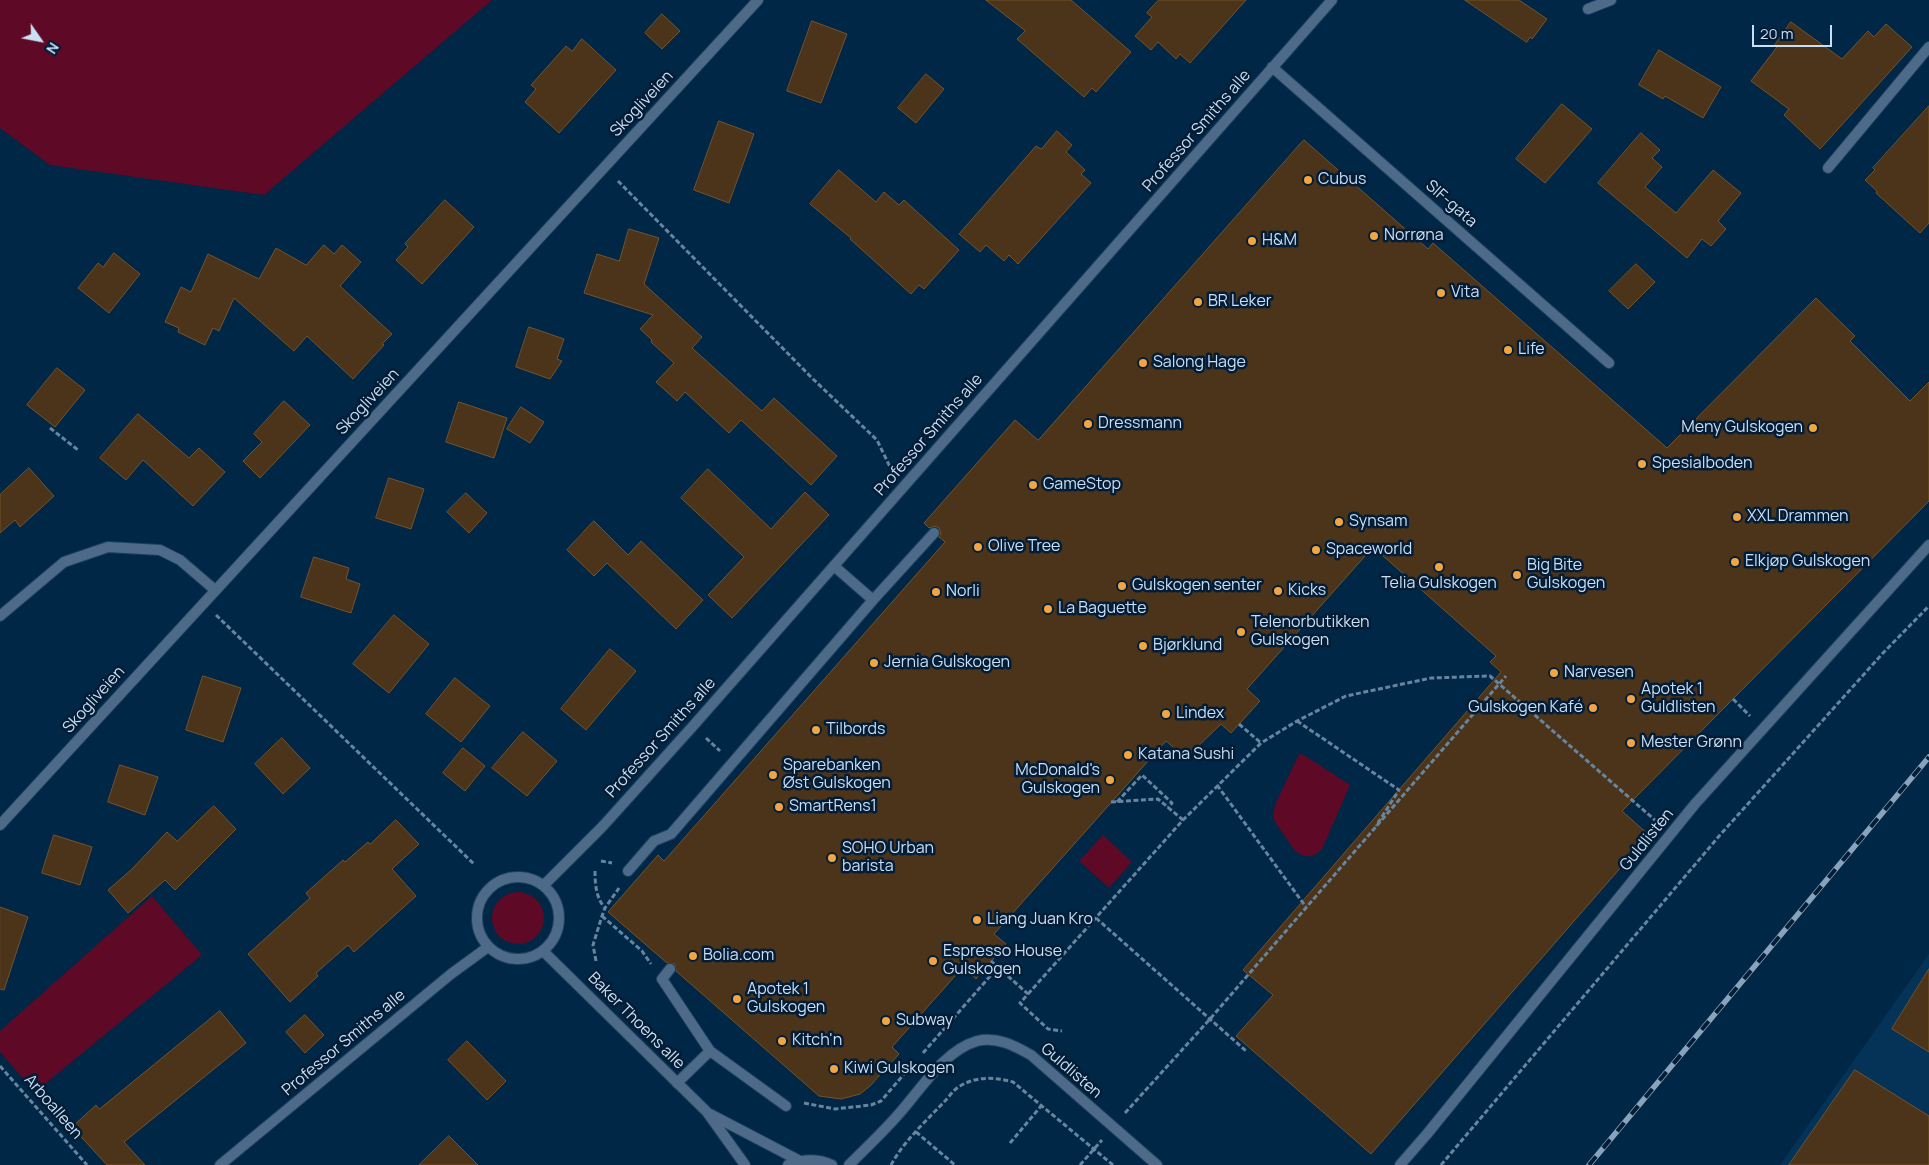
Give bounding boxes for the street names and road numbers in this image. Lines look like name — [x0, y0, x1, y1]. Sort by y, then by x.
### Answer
street label: Professor Smiths alle — [1139, 66, 1255, 196]
street label: Skogliveien — [606, 67, 678, 141]
street label: SIF-gata — [1421, 176, 1481, 232]
street label: Skogliveien — [332, 365, 404, 439]
street label: Professor Smiths alle — [871, 370, 987, 500]
street label: Skogliveien — [59, 663, 129, 737]
street label: Professor Smiths alle — [602, 674, 720, 802]
street label: Guldlisten — [1616, 805, 1678, 875]
street label: Baker Thoens alle — [584, 969, 688, 1073]
street label: Professor Smiths alle — [278, 986, 410, 1100]
street label: Guldlisten — [1037, 1039, 1105, 1103]
street label: Arboalleen — [20, 1071, 86, 1143]

